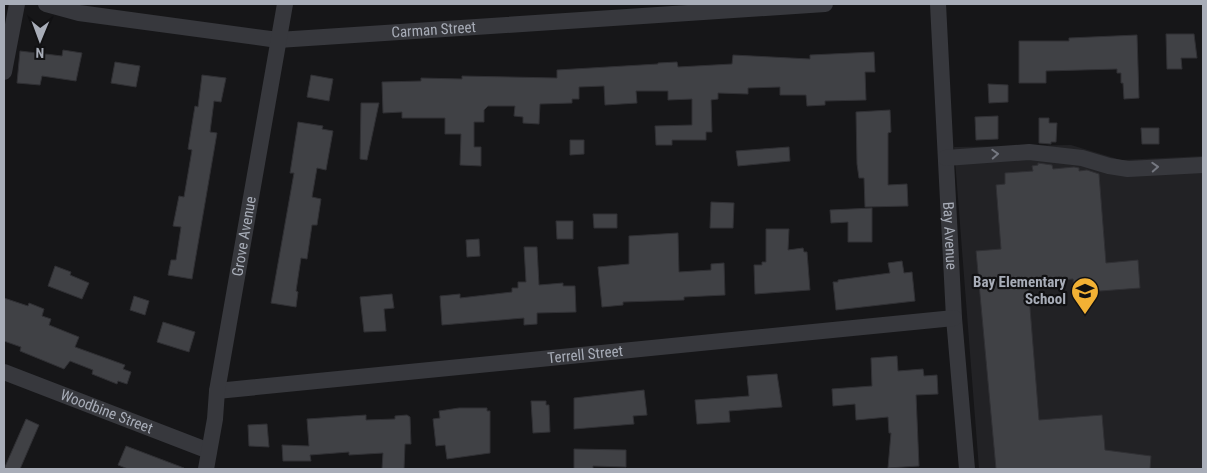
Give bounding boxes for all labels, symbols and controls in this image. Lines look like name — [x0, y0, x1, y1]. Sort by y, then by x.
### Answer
north arrow — [15, 15, 65, 65]
street label: Carman Street — [391, 18, 476, 42]
text: N — [35, 45, 44, 61]
one-way arrow — [991, 149, 999, 160]
one-way arrow — [1152, 162, 1160, 173]
street label: Grove Avenue — [228, 195, 260, 278]
street label: Bay Avenue — [939, 201, 961, 270]
place label: Bay Elementary School — [973, 273, 1066, 308]
school or university icon: Bay Elementary School — [1070, 276, 1100, 315]
street label: Terrell Street — [547, 342, 624, 367]
street label: Woodbine Street — [58, 386, 155, 437]

